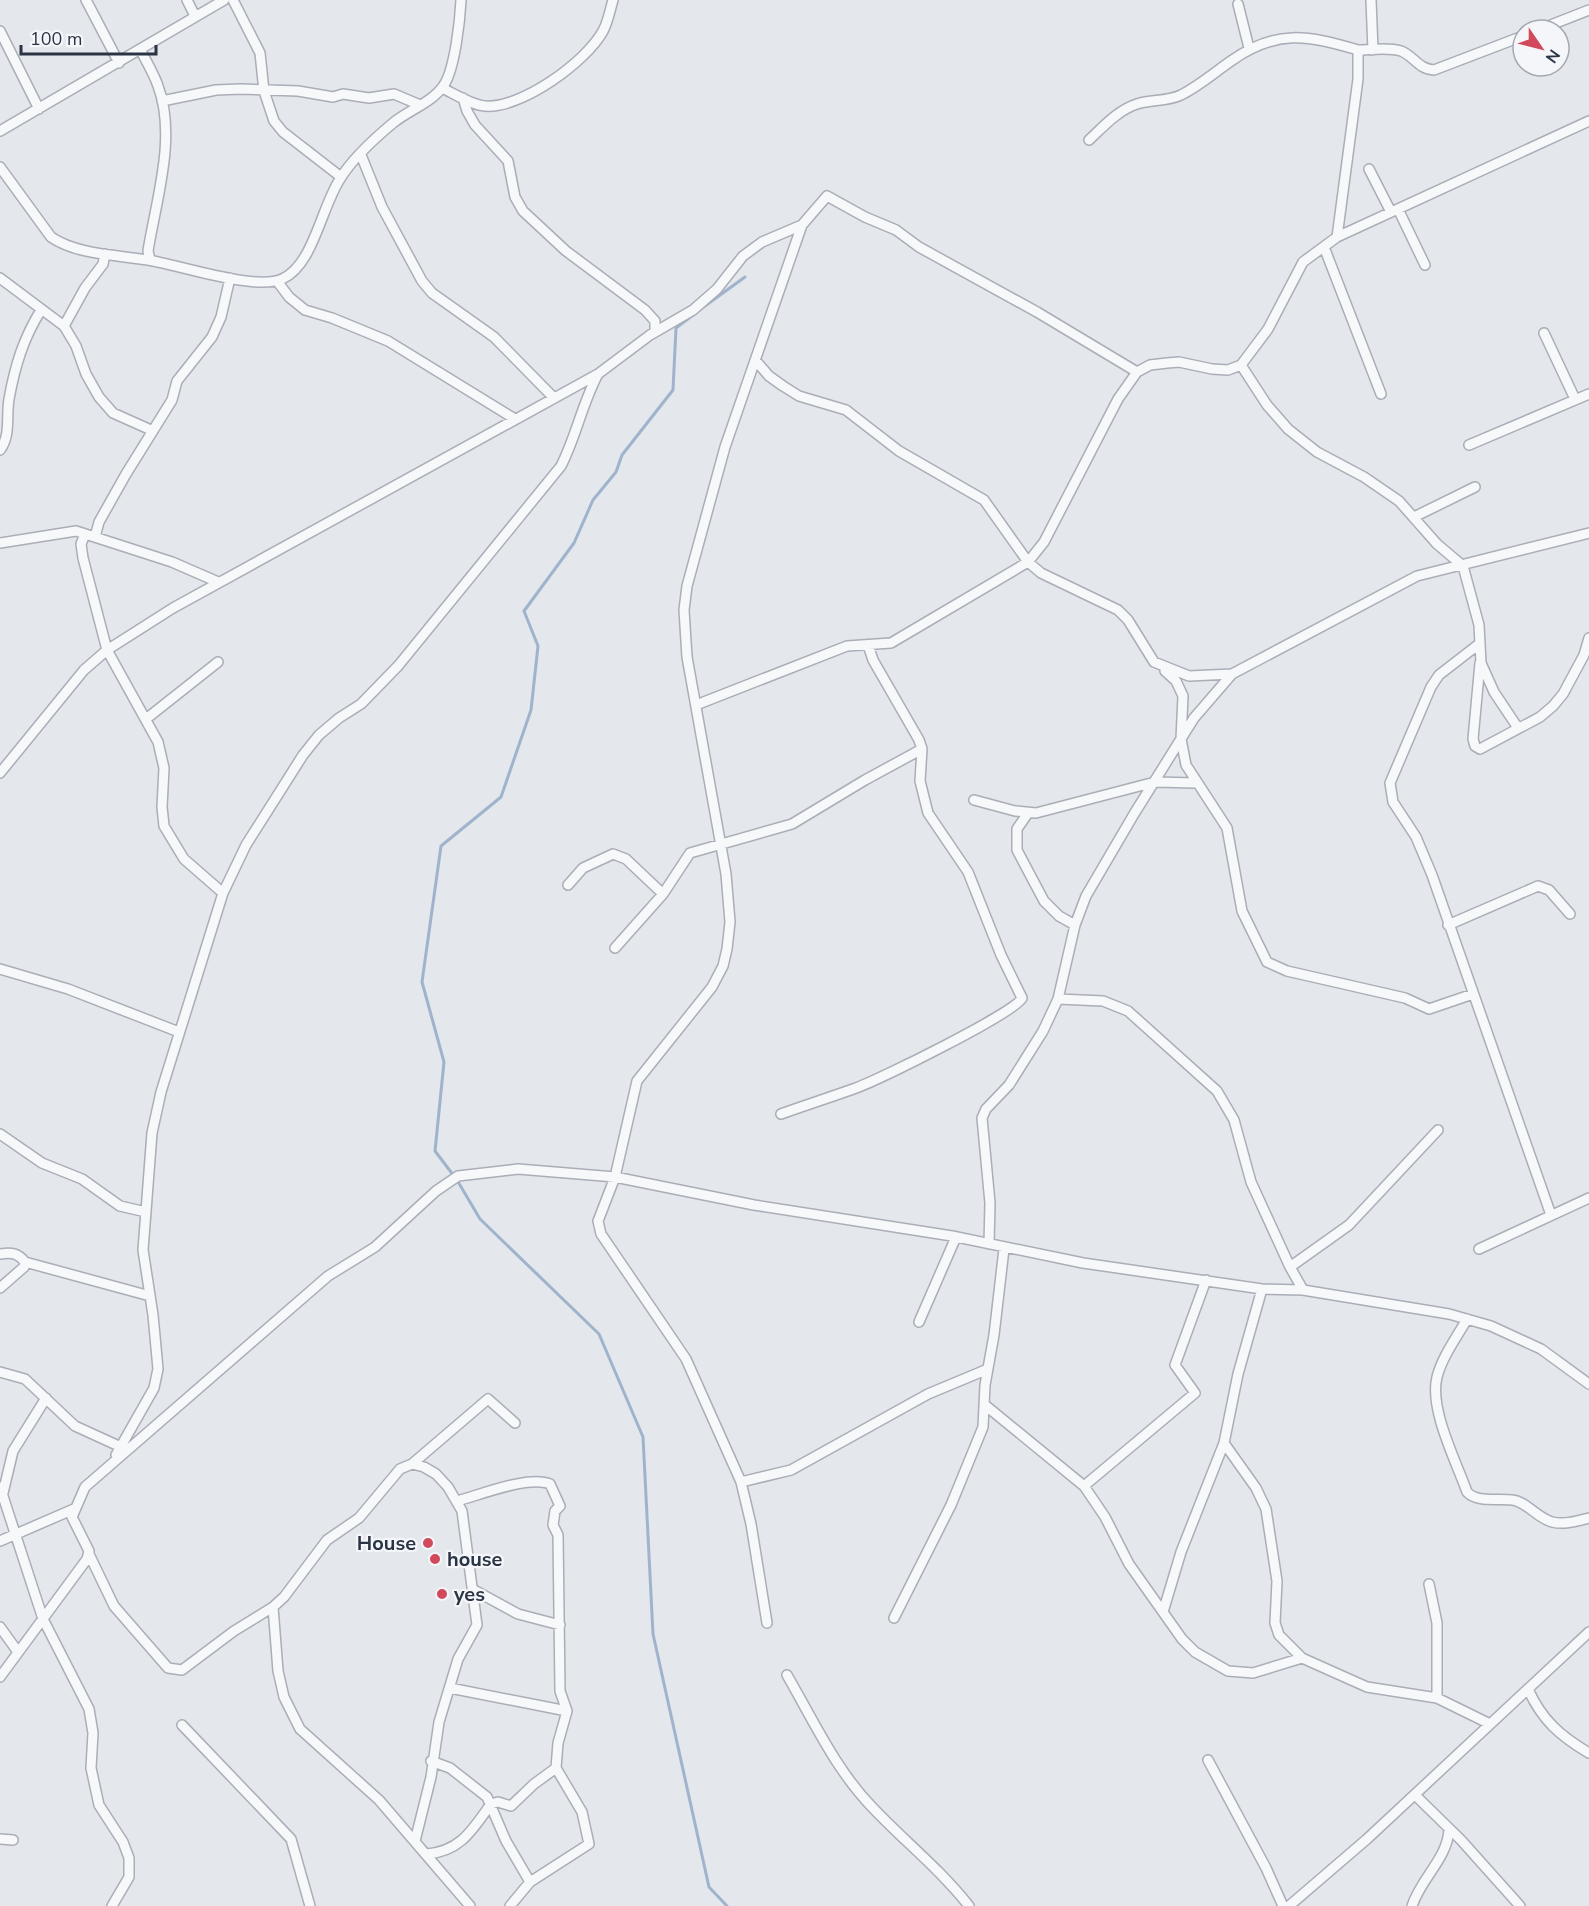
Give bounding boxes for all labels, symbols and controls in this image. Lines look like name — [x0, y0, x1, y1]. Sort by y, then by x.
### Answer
scale bar — [21, 18, 156, 56]
north arrow — [1511, 18, 1571, 78]
text: 100 m — [30, 27, 82, 51]
text: N — [1540, 45, 1565, 67]
place label: House — [357, 1530, 416, 1557]
marker: House — [421, 1536, 435, 1550]
place label: house — [447, 1546, 503, 1573]
marker: house — [428, 1552, 442, 1566]
place label: yes — [453, 1581, 485, 1608]
marker: yes — [435, 1587, 449, 1601]

